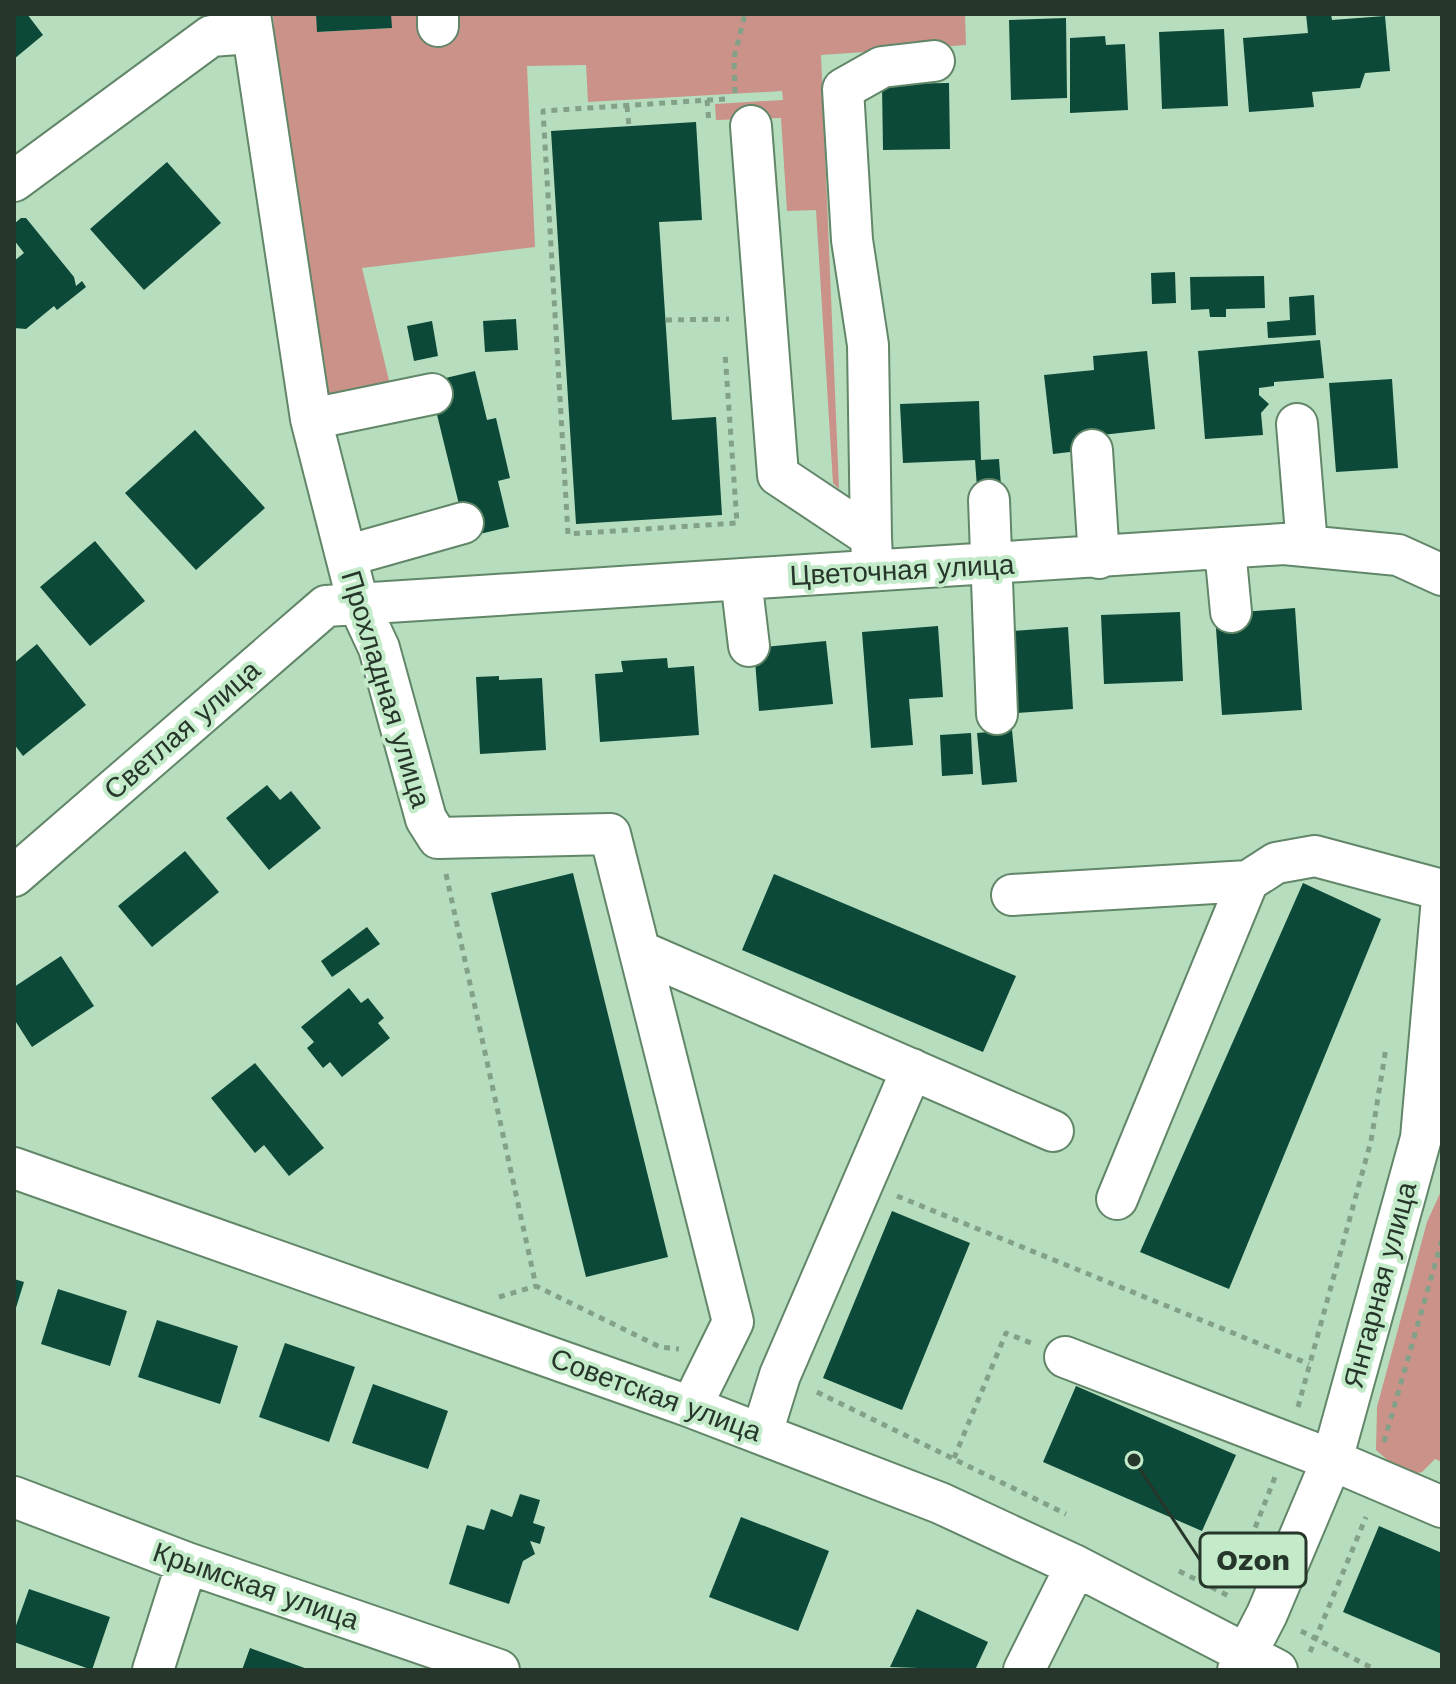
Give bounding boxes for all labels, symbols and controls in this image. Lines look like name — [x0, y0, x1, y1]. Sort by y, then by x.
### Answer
street label: Цветочная улица — [789, 548, 1015, 592]
street label: Прохладная улица — [334, 567, 438, 812]
street label: Светлая улица — [98, 653, 267, 806]
street label: Янтарная улица — [1337, 1178, 1423, 1392]
street label: Советская улица — [546, 1342, 766, 1449]
callout: Ozon — [1200, 1533, 1306, 1587]
street label: Крымская улица — [149, 1535, 364, 1637]
text: Ozon — [1216, 1542, 1290, 1577]

